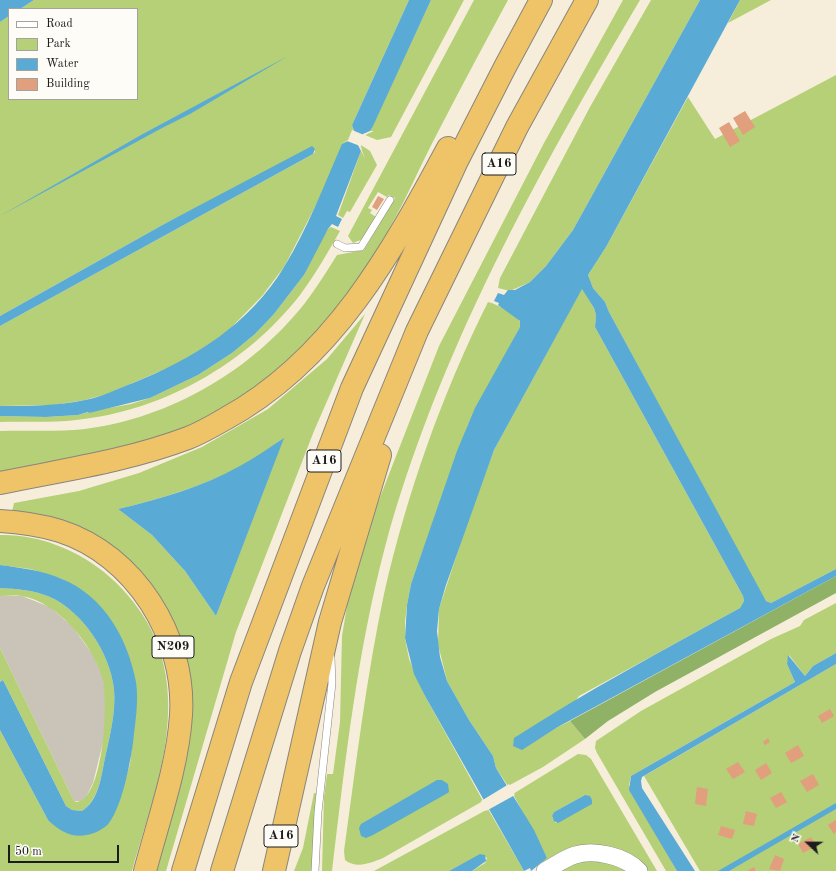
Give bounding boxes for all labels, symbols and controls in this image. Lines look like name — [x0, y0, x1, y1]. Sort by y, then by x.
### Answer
legend — [8, 8, 138, 100]
text: Road — [46, 18, 73, 30]
text: Park — [46, 38, 71, 50]
text: Water — [46, 58, 78, 70]
text: Building — [46, 78, 90, 90]
road number: A16 — [482, 153, 516, 175]
road number: A16 — [307, 450, 341, 472]
road number: N209 — [152, 636, 194, 658]
north arrow — [788, 823, 828, 863]
road number: A16 — [264, 825, 298, 847]
text: N — [790, 832, 803, 844]
scale bar — [10, 837, 121, 863]
text: 50 m — [15, 846, 42, 858]

